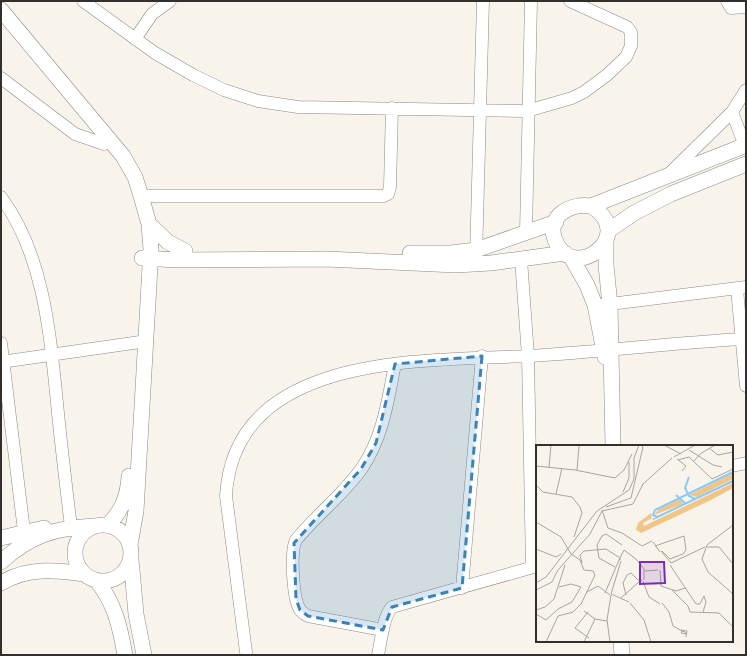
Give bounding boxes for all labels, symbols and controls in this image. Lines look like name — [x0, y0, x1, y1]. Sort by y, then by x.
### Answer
inset map — [536, 445, 733, 642]

